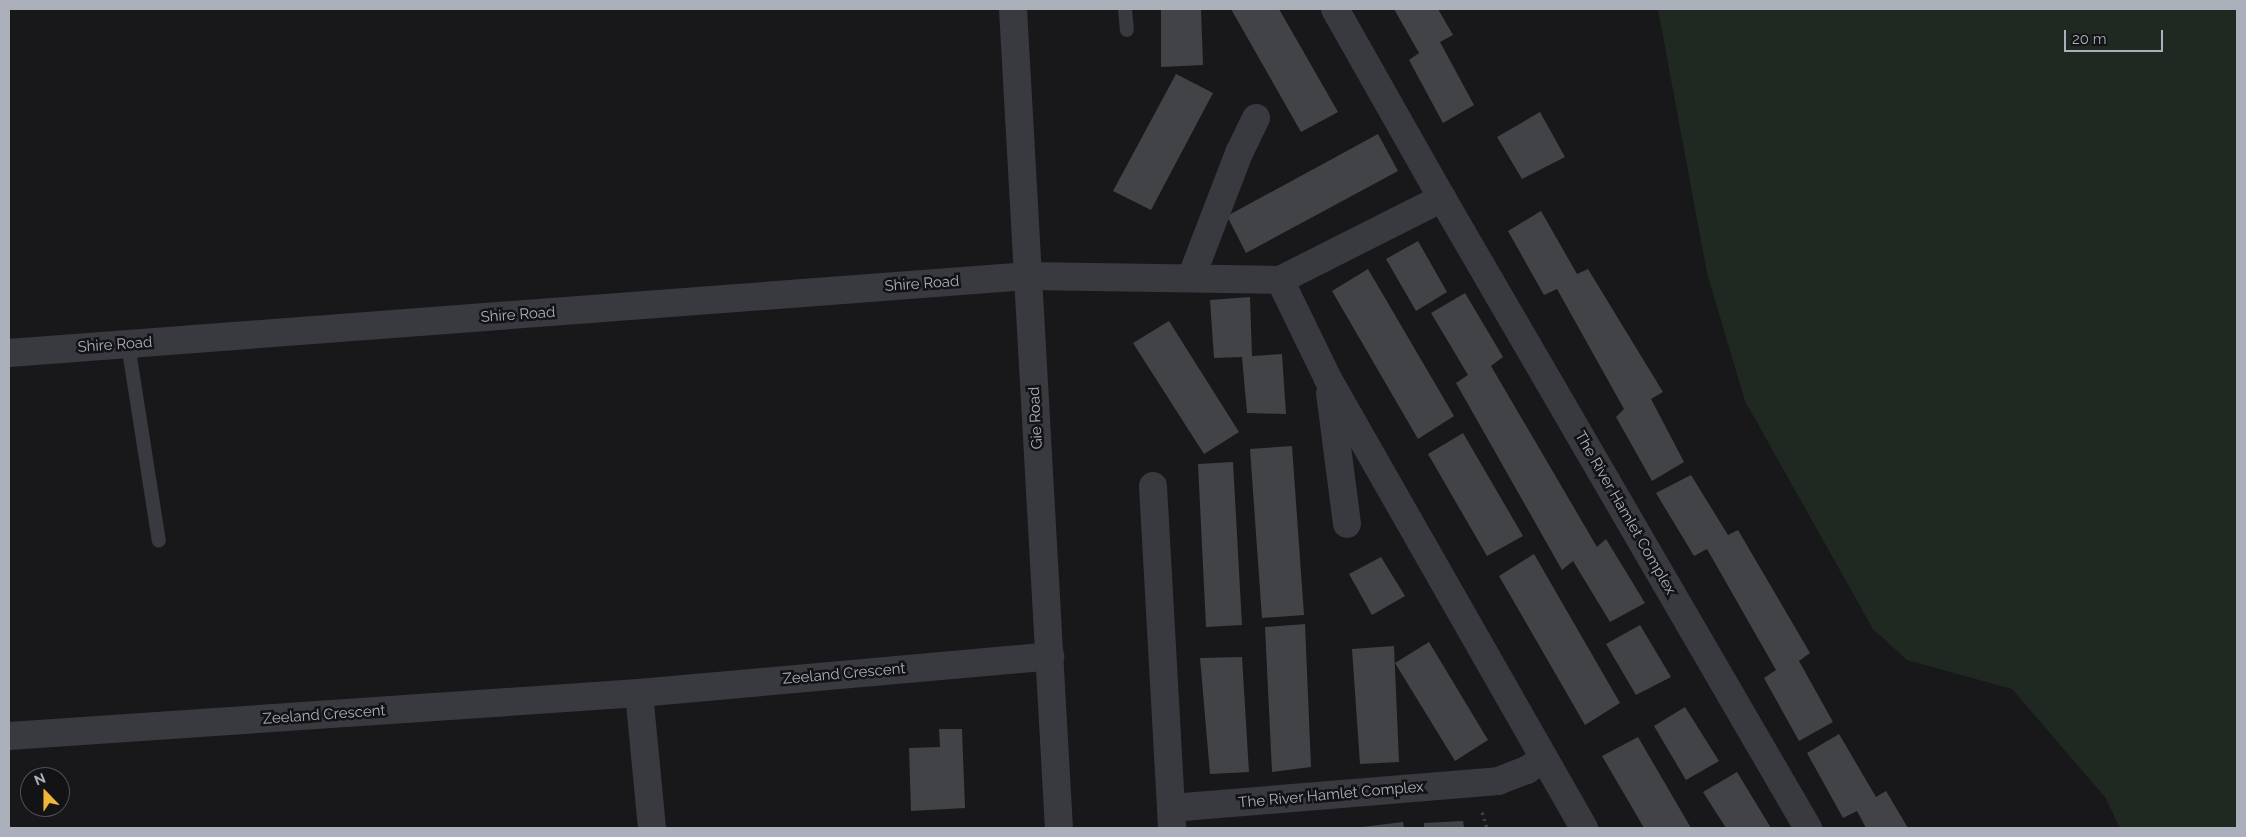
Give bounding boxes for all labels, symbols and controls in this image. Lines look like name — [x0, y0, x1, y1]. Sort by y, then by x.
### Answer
scale bar — [2066, 20, 2165, 52]
text: 20 m — [2072, 30, 2107, 48]
street label: Shire Road — [884, 272, 960, 296]
street label: Shire Road — [480, 303, 556, 327]
street label: Shire Road — [77, 333, 153, 357]
street label: Gie Road — [1025, 386, 1047, 450]
street label: The River Hamlet Complex — [1571, 428, 1679, 598]
street label: Zeeland Crescent — [782, 660, 906, 688]
street label: Zeeland Crescent — [262, 702, 386, 728]
north arrow — [20, 767, 70, 817]
text: N — [32, 770, 48, 788]
street label: The River Hamlet Complex — [1237, 778, 1425, 812]

